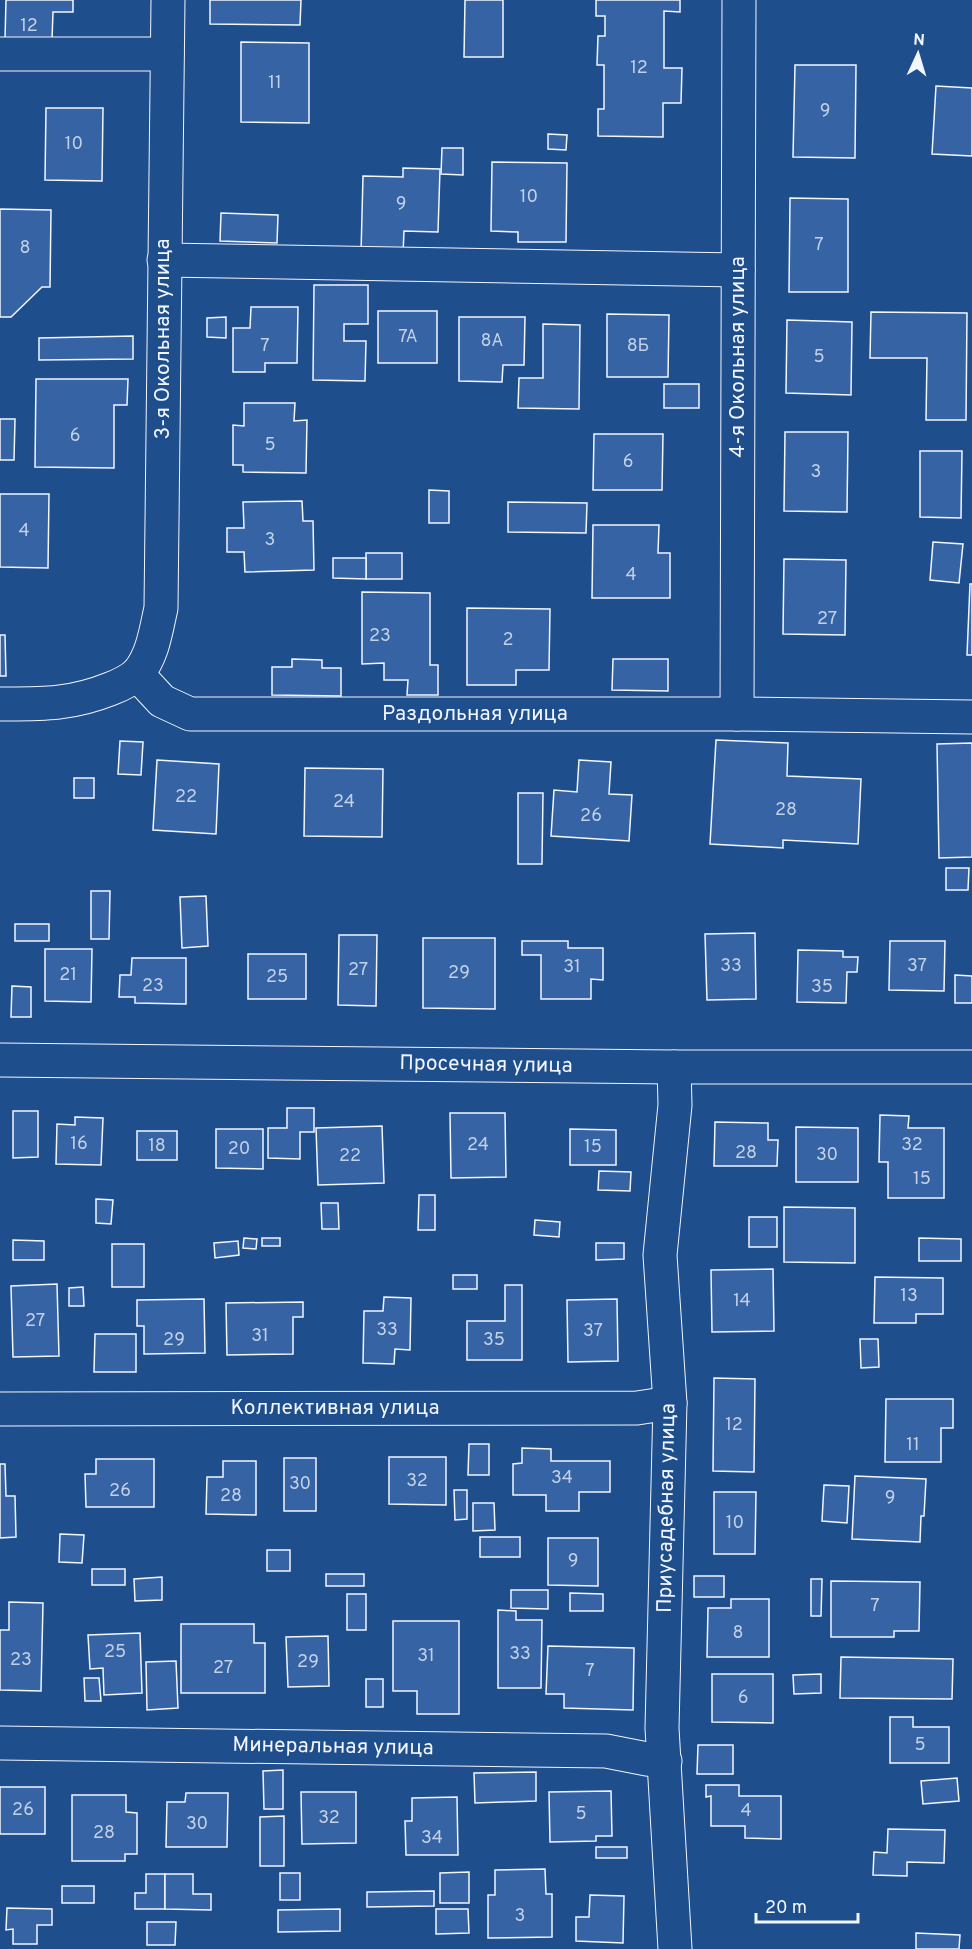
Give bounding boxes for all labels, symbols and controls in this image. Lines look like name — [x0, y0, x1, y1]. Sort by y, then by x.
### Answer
house number: 12 — [20, 15, 38, 38]
north arrow — [888, 24, 948, 84]
text: N — [912, 31, 925, 51]
house number: 12 — [630, 57, 648, 80]
house number: 11 — [268, 72, 282, 95]
house number: 9 — [820, 100, 830, 123]
house number: 10 — [65, 133, 83, 156]
house number: 10 — [520, 186, 538, 209]
house number: 9 — [396, 193, 406, 216]
house number: 7 — [814, 234, 824, 257]
house number: 8 — [20, 237, 31, 260]
street label: 3-я Окольная улица — [150, 238, 177, 440]
street label: 4-я Окольная улица — [725, 256, 752, 458]
house number: 7А — [398, 326, 418, 349]
house number: 8А — [480, 330, 504, 353]
house number: 7 — [260, 335, 270, 358]
house number: 8Б — [627, 335, 649, 358]
house number: 5 — [813, 346, 825, 369]
house number: 6 — [70, 425, 80, 448]
house number: 5 — [264, 434, 276, 457]
house number: 6 — [623, 451, 633, 474]
house number: 3 — [811, 461, 821, 484]
house number: 4 — [18, 520, 30, 543]
house number: 3 — [265, 529, 275, 552]
house number: 4 — [625, 564, 637, 587]
house number: 27 — [817, 608, 837, 631]
house number: 23 — [369, 625, 391, 648]
house number: 2 — [502, 629, 514, 652]
street label: Раздольная улица — [382, 701, 568, 728]
house number: 22 — [175, 786, 197, 809]
house number: 24 — [333, 791, 355, 814]
house number: 28 — [775, 799, 797, 822]
house number: 26 — [580, 805, 602, 828]
house number: 33 — [720, 955, 742, 978]
house number: 37 — [907, 955, 927, 978]
house number: 31 — [563, 956, 581, 979]
house number: 27 — [348, 959, 368, 982]
house number: 29 — [448, 962, 470, 985]
house number: 21 — [59, 964, 77, 987]
house number: 25 — [266, 966, 288, 989]
house number: 23 — [142, 975, 164, 998]
house number: 35 — [811, 976, 833, 999]
street label: Просечная улица — [399, 1050, 573, 1080]
house number: 16 — [70, 1133, 88, 1156]
house number: 24 — [467, 1134, 489, 1157]
house number: 32 — [901, 1134, 923, 1157]
house number: 18 — [148, 1135, 166, 1158]
house number: 15 — [584, 1136, 602, 1159]
house number: 20 — [228, 1138, 250, 1161]
house number: 28 — [735, 1142, 757, 1165]
house number: 30 — [816, 1144, 838, 1167]
house number: 22 — [339, 1145, 361, 1168]
house number: 15 — [913, 1168, 931, 1191]
house number: 13 — [900, 1285, 918, 1308]
house number: 14 — [733, 1290, 751, 1313]
house number: 27 — [25, 1310, 45, 1333]
house number: 33 — [376, 1319, 398, 1342]
house number: 37 — [583, 1320, 603, 1343]
house number: 31 — [251, 1325, 269, 1348]
house number: 29 — [163, 1329, 185, 1352]
house number: 35 — [483, 1329, 505, 1352]
street label: Коллективная улица — [231, 1395, 439, 1422]
street label: Приусадебная улица — [652, 1403, 682, 1613]
house number: 12 — [725, 1414, 743, 1437]
house number: 11 — [906, 1434, 920, 1457]
house number: 34 — [551, 1467, 573, 1490]
house number: 32 — [406, 1470, 428, 1493]
house number: 30 — [289, 1473, 311, 1496]
house number: 26 — [109, 1480, 131, 1503]
house number: 28 — [220, 1485, 242, 1508]
house number: 9 — [885, 1487, 895, 1510]
house number: 10 — [726, 1512, 744, 1535]
house number: 9 — [568, 1550, 578, 1573]
house number: 7 — [870, 1595, 880, 1618]
house number: 8 — [733, 1622, 744, 1645]
house number: 25 — [104, 1641, 126, 1664]
house number: 33 — [509, 1643, 531, 1666]
house number: 31 — [417, 1645, 435, 1668]
house number: 23 — [10, 1649, 32, 1672]
house number: 29 — [297, 1651, 319, 1674]
house number: 27 — [213, 1657, 233, 1680]
house number: 7 — [585, 1660, 595, 1683]
house number: 6 — [738, 1687, 748, 1710]
street label: Минеральная улица — [232, 1732, 434, 1762]
house number: 5 — [914, 1734, 926, 1757]
house number: 26 — [12, 1799, 34, 1822]
house number: 4 — [740, 1800, 752, 1823]
house number: 5 — [575, 1803, 587, 1826]
house number: 32 — [318, 1807, 340, 1830]
house number: 30 — [186, 1813, 208, 1836]
house number: 28 — [93, 1822, 115, 1845]
house number: 34 — [421, 1827, 443, 1850]
scale bar — [756, 1886, 858, 1924]
text: 20 m — [765, 1897, 807, 1920]
house number: 3 — [515, 1905, 525, 1928]

